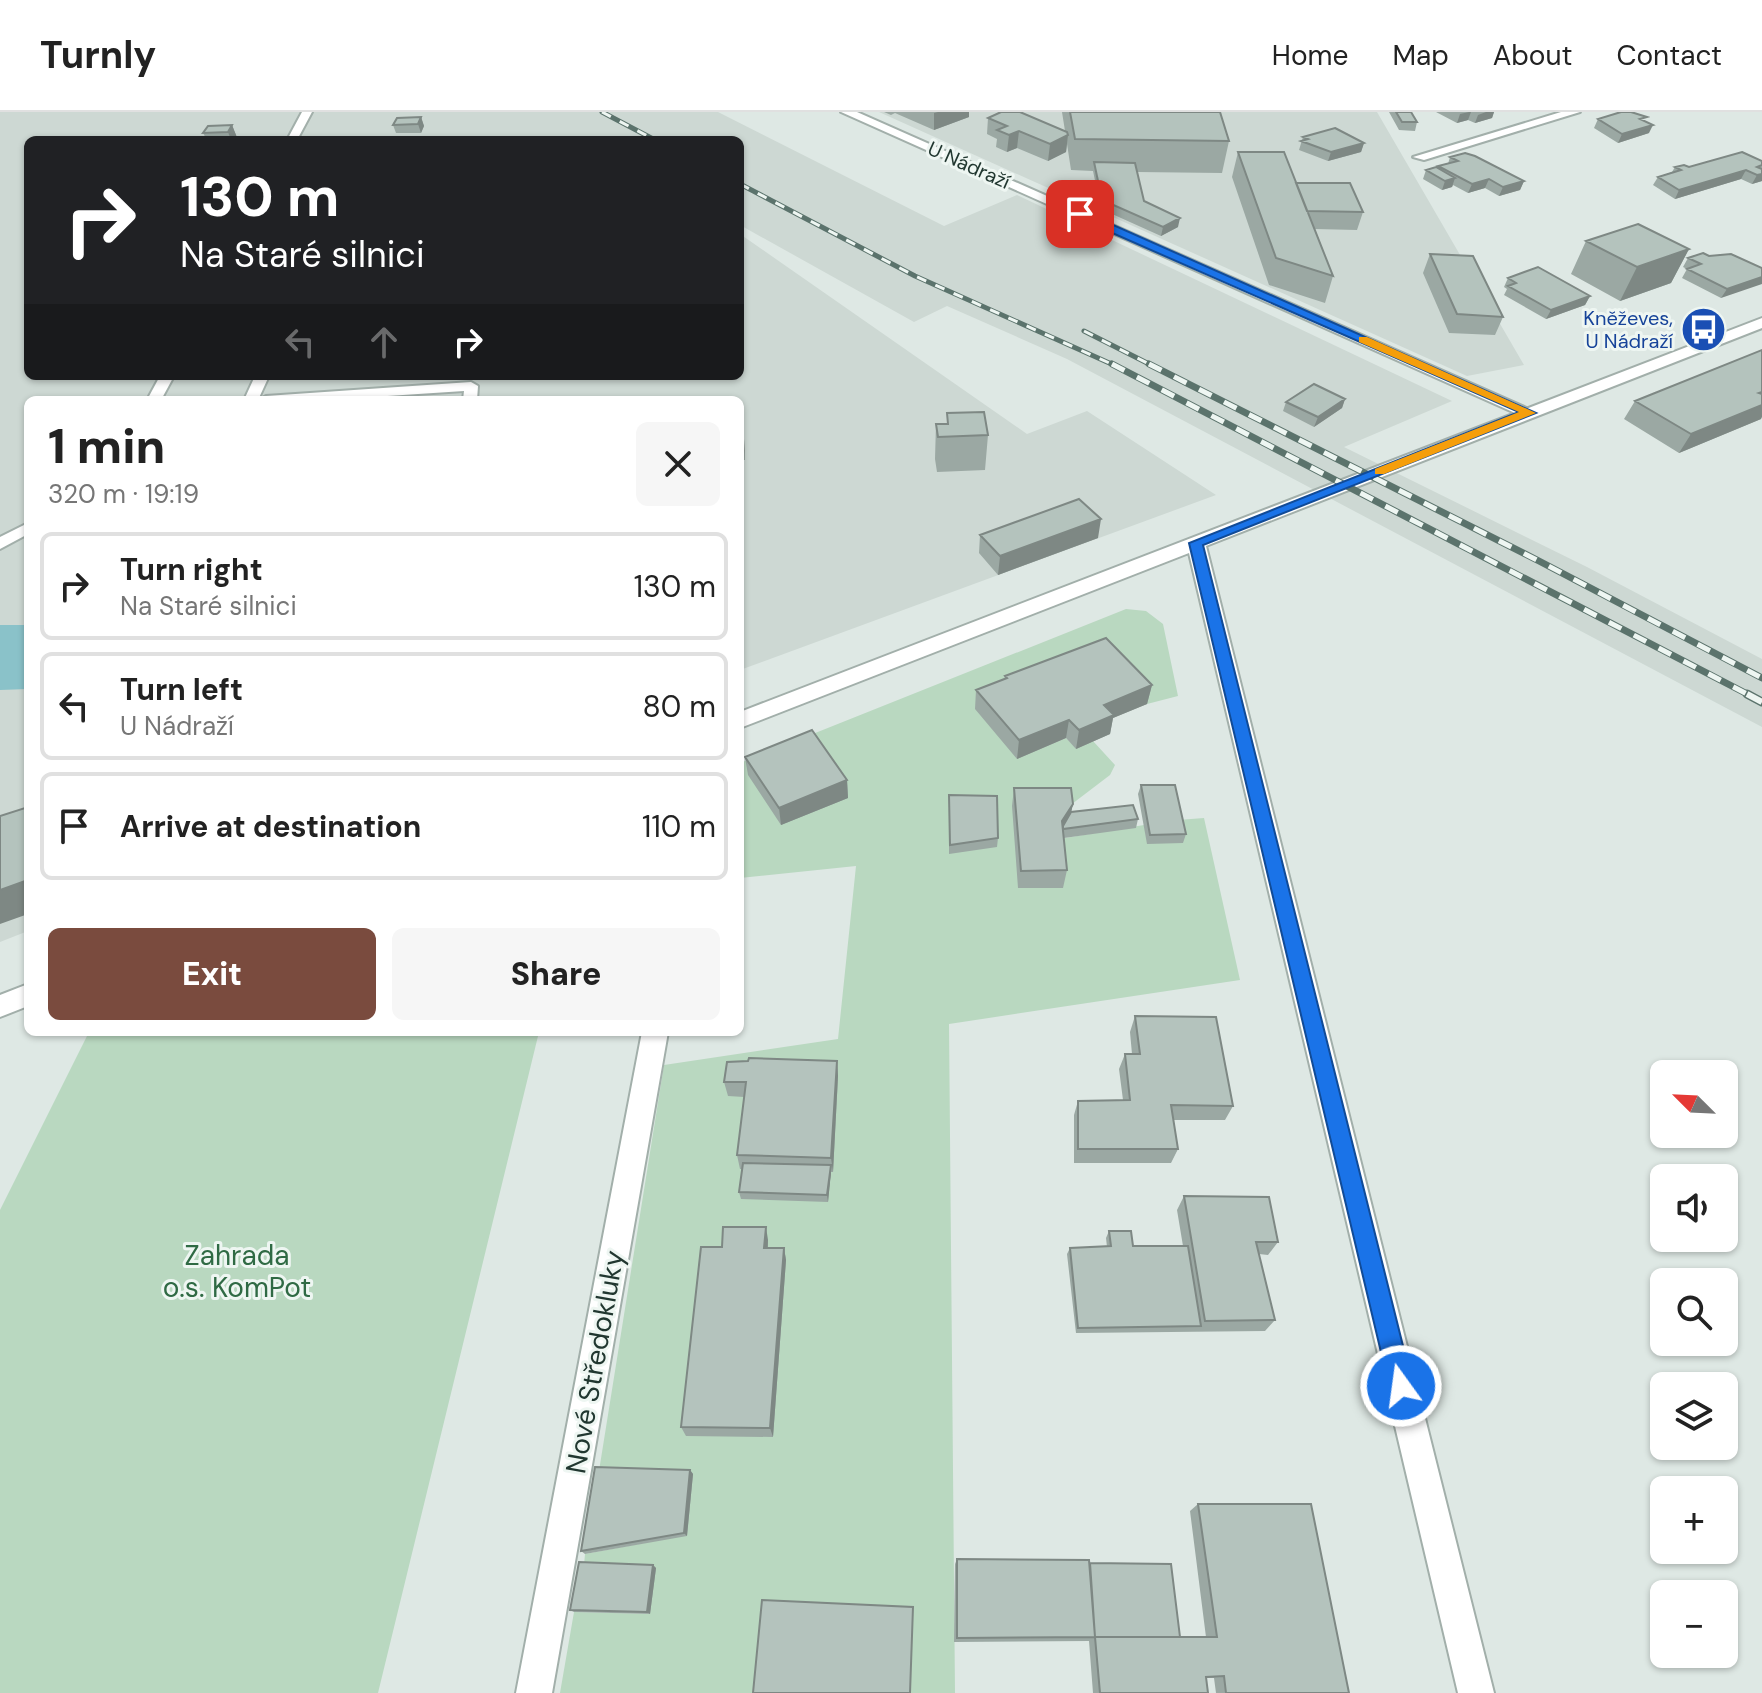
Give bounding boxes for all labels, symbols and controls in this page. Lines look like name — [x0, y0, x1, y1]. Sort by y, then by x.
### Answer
text: Turnly — [40, 30, 156, 80]
text: Home — [1272, 37, 1348, 74]
text: Map — [1392, 37, 1449, 74]
text: About — [1493, 37, 1572, 74]
text: Contact — [1616, 37, 1722, 74]
street label: U Nádraží — [924, 135, 1015, 195]
text: 130 m — [180, 160, 339, 233]
icon: right — [48, 168, 152, 272]
pin — [1046, 180, 1114, 248]
icon: arrive — [1058, 192, 1102, 236]
text: Na Staré silnici — [180, 231, 425, 278]
place label: Kněževes, U Nádraží — [1583, 305, 1674, 354]
bus stop icon: Kněževes, U Nádraží — [1680, 305, 1728, 353]
icon: left — [278, 320, 322, 364]
icon: ahead — [362, 320, 406, 364]
icon: right — [446, 320, 490, 364]
text: 1 min — [48, 415, 165, 478]
button: close — [636, 422, 720, 506]
text: 320 m · 19:19 — [48, 477, 199, 511]
text: Turn right — [120, 550, 263, 589]
icon: right — [52, 564, 96, 608]
text: 130 m — [634, 567, 716, 606]
text: Na Staré silnici — [120, 589, 297, 623]
text: Turn left — [120, 670, 243, 709]
icon: left — [52, 684, 96, 728]
text: 80 m — [643, 687, 716, 726]
text: U Nádraží — [120, 709, 234, 743]
icon: arrive — [52, 804, 96, 848]
text: Arrive at destination — [120, 807, 421, 846]
text: 110 m — [642, 807, 716, 846]
button: Exit — [48, 928, 376, 1020]
button: Share — [392, 928, 720, 1020]
north arrow — [1650, 1060, 1738, 1148]
map controls — [1650, 1060, 1738, 1668]
button: sound — [1650, 1164, 1738, 1252]
park label: Zahrada o.s. KomPot — [163, 1237, 311, 1306]
street label: Nové Středokluky — [557, 1248, 633, 1476]
button: search — [1650, 1268, 1738, 1356]
position arrow — [1359, 1344, 1443, 1428]
button: layers — [1650, 1372, 1738, 1460]
button: + — [1650, 1476, 1738, 1564]
button: − — [1650, 1580, 1738, 1668]

